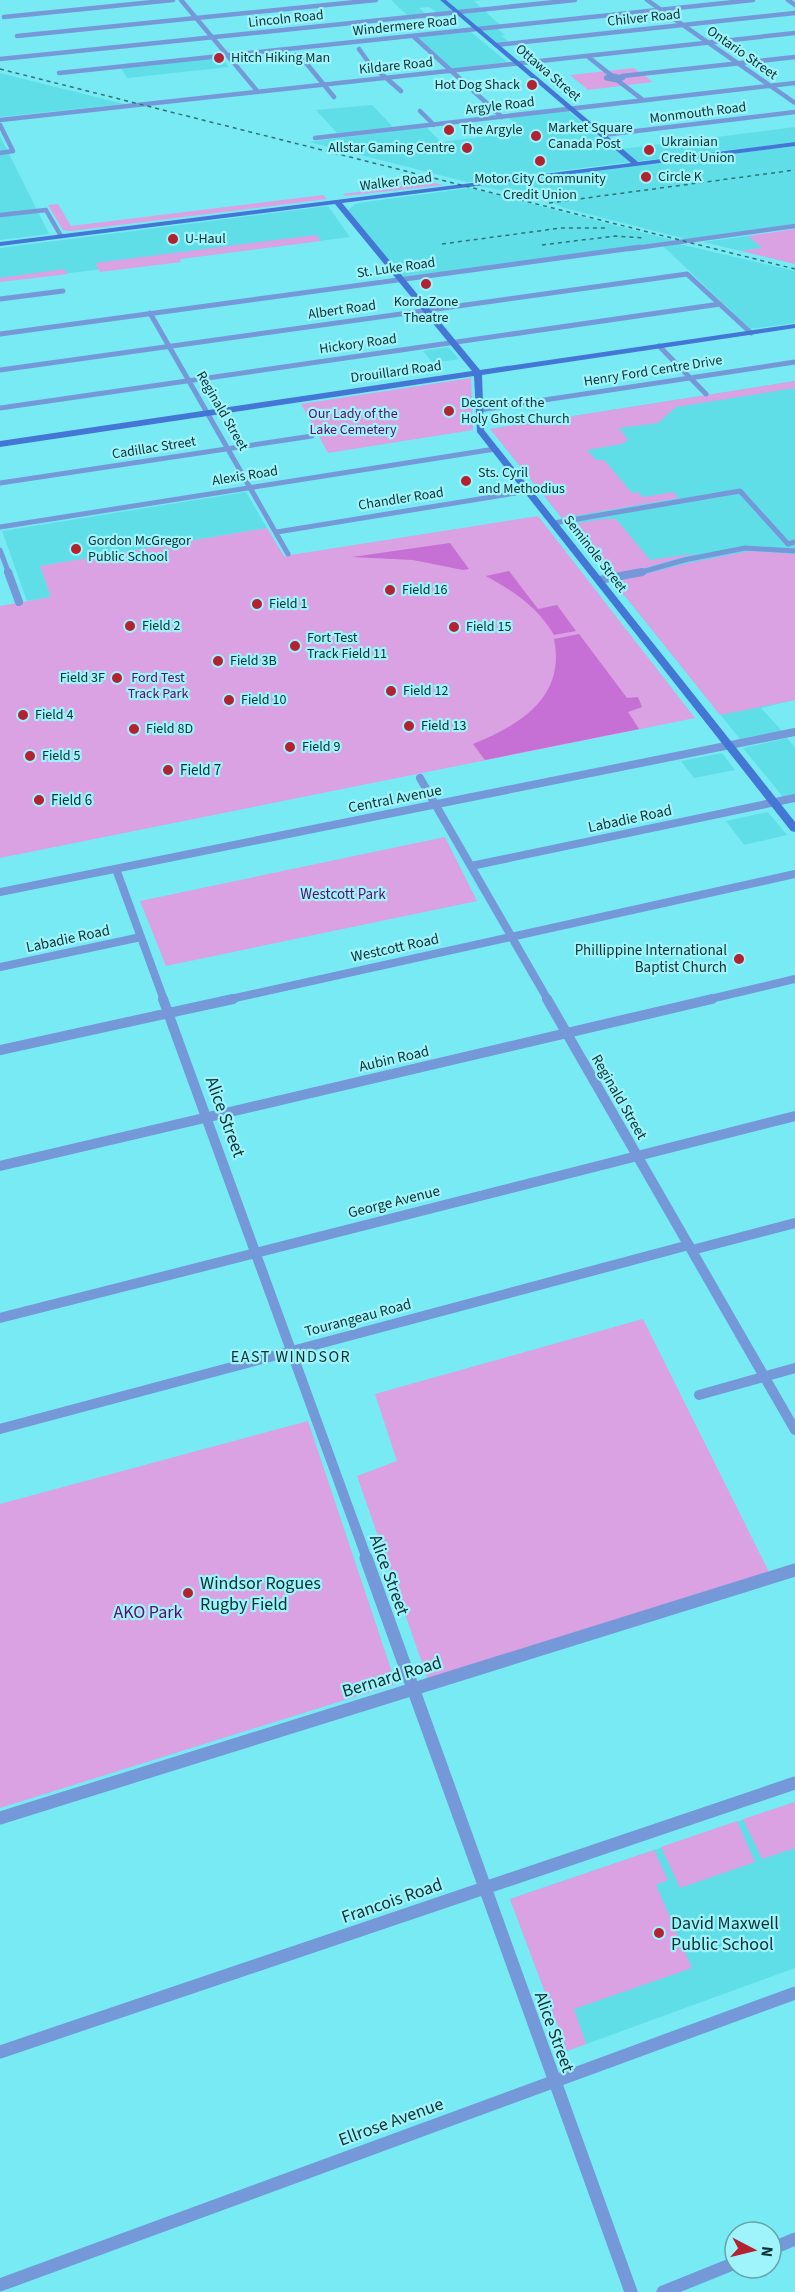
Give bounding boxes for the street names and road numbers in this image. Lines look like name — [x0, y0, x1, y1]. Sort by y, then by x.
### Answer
street label: Chilver Road — [606, 4, 682, 32]
street label: Lincoln Road — [247, 5, 325, 33]
street label: Windermere Road — [352, 11, 458, 41]
street label: Ontario Street — [703, 21, 782, 85]
street label: Ottawa Street — [511, 40, 585, 107]
street label: Kildare Road — [358, 52, 434, 80]
street label: Argyle Road — [464, 92, 536, 120]
street label: Monmouth Road — [648, 97, 748, 129]
street label: Walker Road — [359, 168, 433, 196]
street label: St. Luke Road — [355, 253, 437, 283]
street label: Albert Road — [307, 295, 377, 325]
street label: Hickory Road — [318, 329, 398, 359]
street label: Henry Ford Centre Drive — [582, 350, 724, 392]
street label: Drouillard Road — [349, 356, 443, 388]
street label: Reginald Street — [191, 367, 253, 455]
street label: Cadillac Street — [111, 431, 198, 465]
street label: Alexis Road — [211, 461, 279, 491]
street label: Chandler Road — [357, 482, 445, 516]
street label: Seminole Street — [558, 511, 632, 597]
street label: Central Avenue — [346, 780, 444, 818]
street label: Labadie Road — [586, 800, 674, 838]
street label: Labadie Road — [24, 920, 112, 958]
street label: Westcott Road — [349, 928, 441, 968]
street label: Aubin Road — [357, 1041, 431, 1077]
street label: Reginald Street — [586, 1050, 652, 1144]
street label: Alice Street — [199, 1073, 251, 1161]
street label: George Avenue — [346, 1180, 442, 1224]
street label: Tourangeau Road — [302, 1294, 414, 1342]
street label: Alice Street — [363, 1531, 415, 1619]
street label: Bernard Road — [339, 1650, 445, 1704]
street label: Francois Road — [338, 1872, 446, 1930]
street label: Alice Street — [528, 1988, 580, 2076]
street label: Ellrose Avenue — [335, 2091, 447, 2153]

